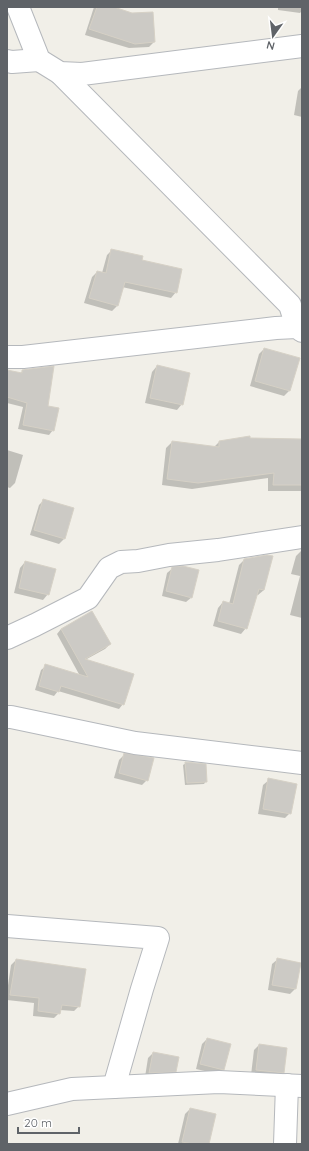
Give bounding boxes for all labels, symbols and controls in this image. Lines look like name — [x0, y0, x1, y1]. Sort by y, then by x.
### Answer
north arrow — [253, 16, 293, 56]
text: N — [265, 38, 276, 53]
scale bar — [18, 1109, 79, 1135]
text: 20 m — [24, 1115, 52, 1130]

